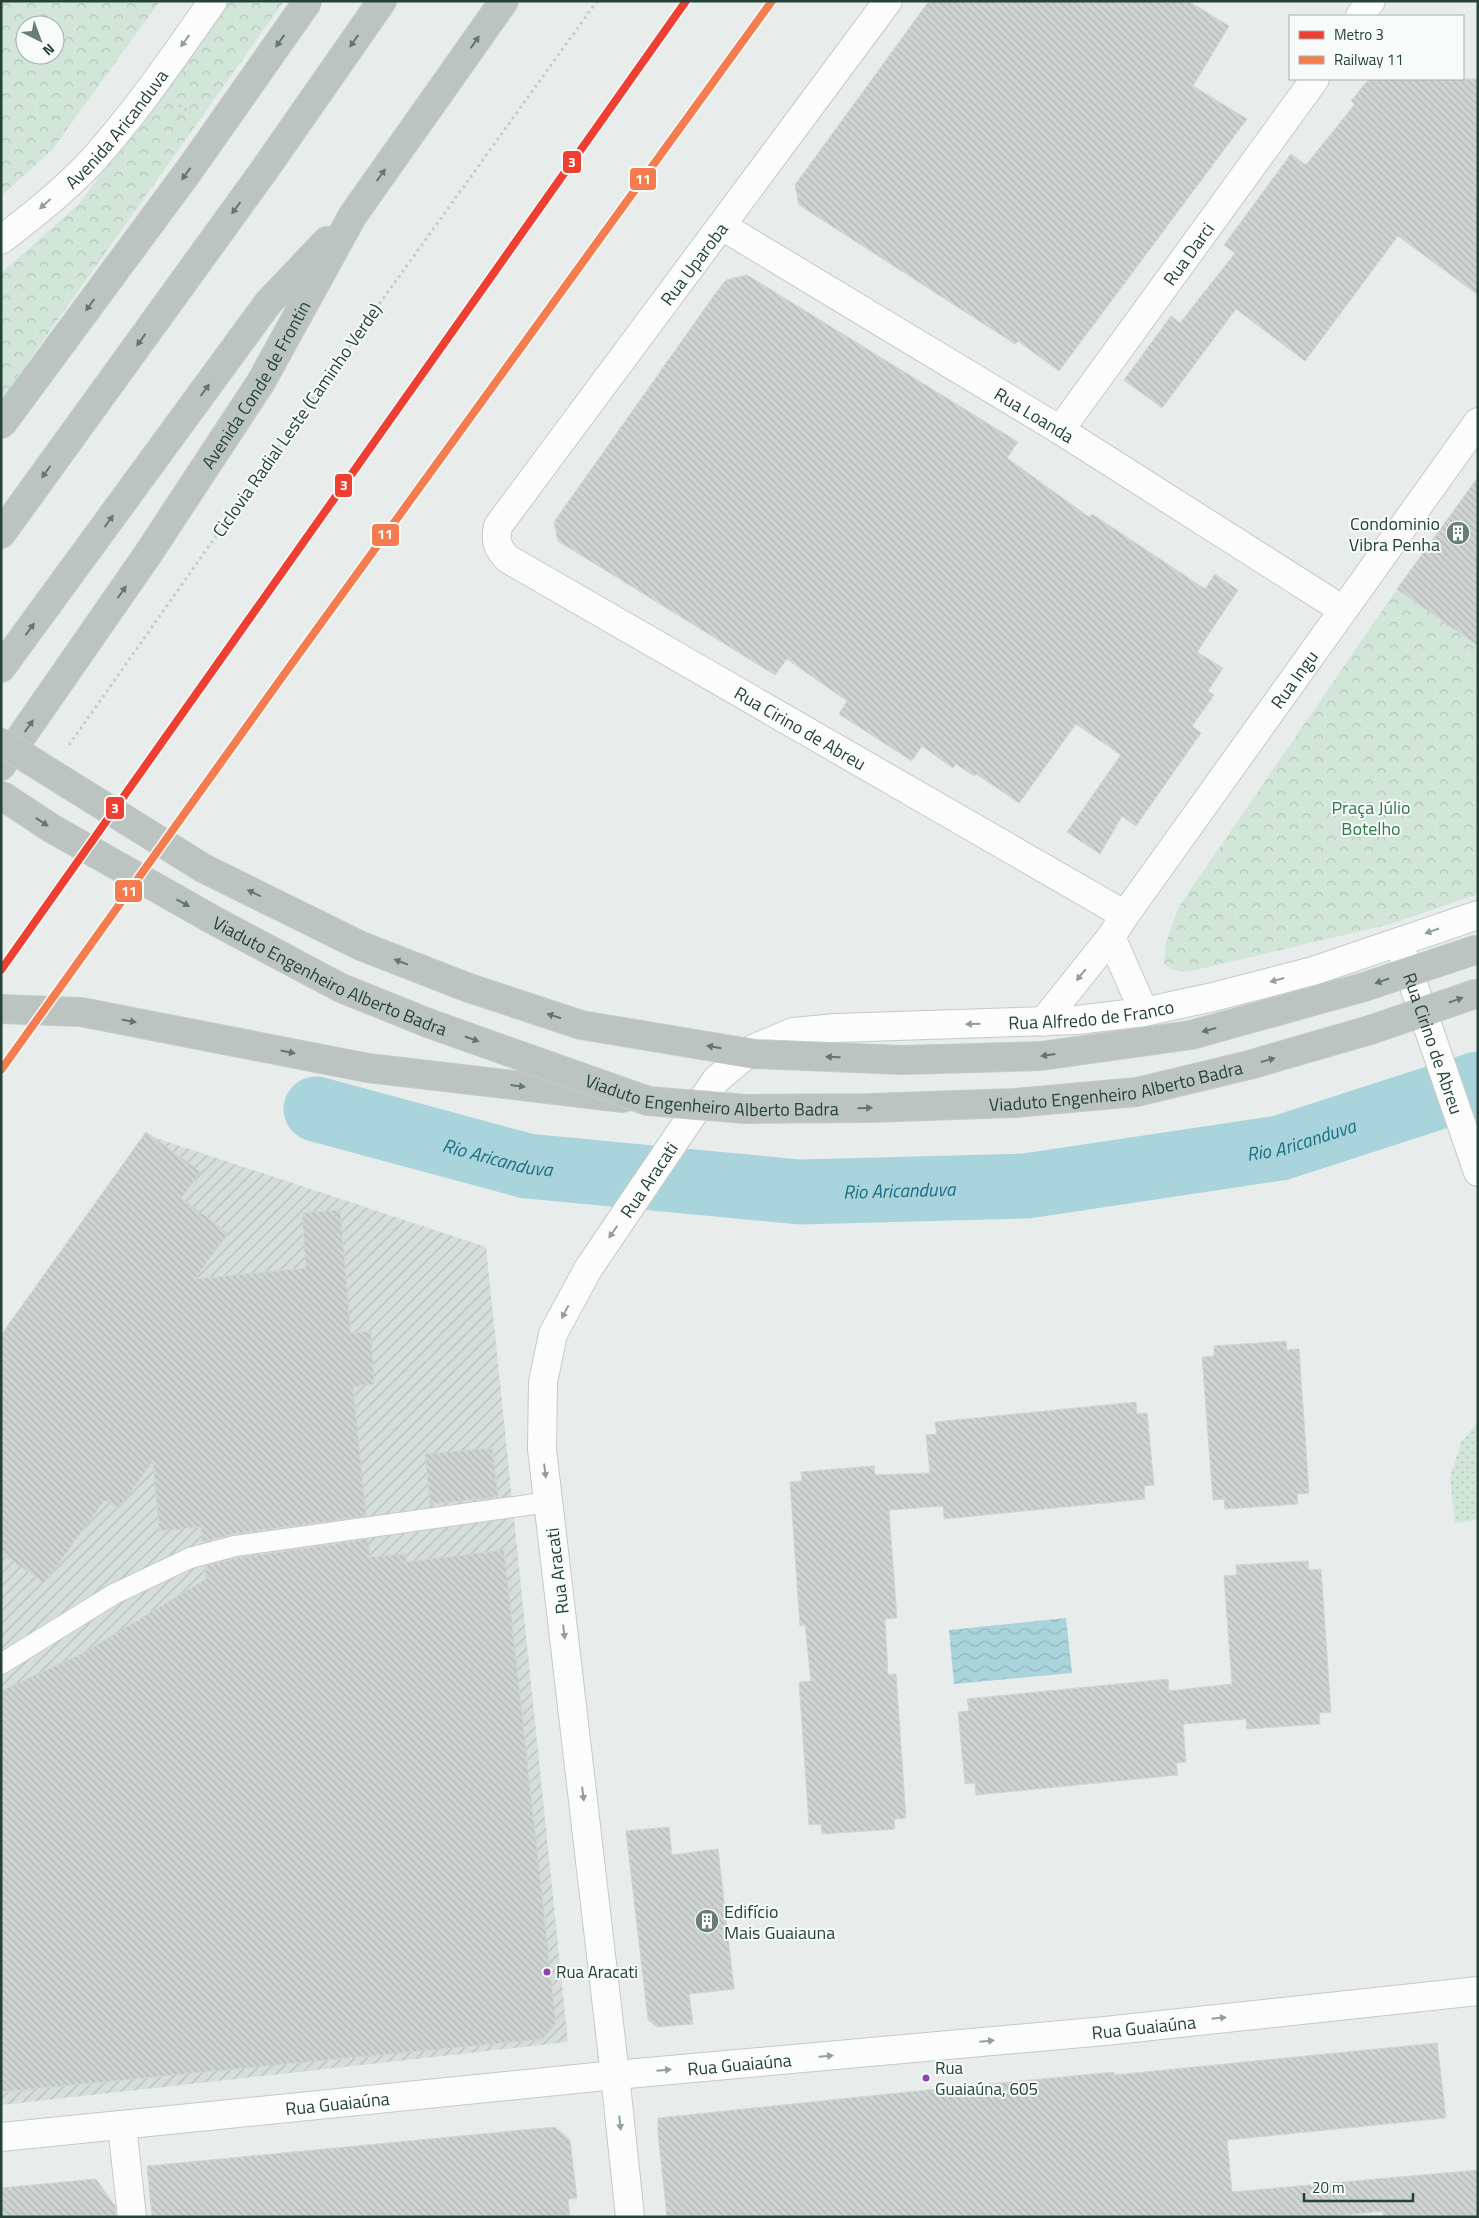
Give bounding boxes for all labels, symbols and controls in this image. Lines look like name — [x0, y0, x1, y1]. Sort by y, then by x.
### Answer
north arrow — [15, 15, 65, 65]
legend — [1289, 15, 1464, 80]
text: Metro 3 — [1334, 23, 1384, 46]
one-way arrow — [180, 34, 190, 48]
one-way arrow — [275, 34, 285, 48]
one-way arrow — [349, 34, 359, 48]
one-way arrow — [470, 35, 480, 49]
text: N — [38, 39, 60, 61]
text: Railway 11 — [1334, 48, 1404, 71]
street label: Avenida Aricanduva — [59, 63, 174, 195]
line badge: 3 — [562, 150, 582, 174]
text: 3 — [568, 151, 576, 172]
one-way arrow — [181, 167, 192, 180]
line badge: 11 — [629, 167, 657, 191]
one-way arrow — [376, 168, 386, 182]
text: 11 — [635, 168, 651, 189]
one-way arrow — [40, 198, 52, 210]
one-way arrow — [231, 201, 241, 215]
street label: Rua Uparoba — [654, 217, 734, 311]
street label: Rua Darci — [1156, 217, 1220, 291]
street label: Avenida Conde de Frontin — [194, 295, 317, 474]
one-way arrow — [85, 298, 95, 312]
street label: Ciclovia Radial Leste (Caminho Verde) — [206, 298, 388, 542]
one-way arrow — [136, 333, 146, 347]
street label: Rua Loanda — [989, 380, 1080, 449]
one-way arrow — [199, 384, 210, 397]
one-way arrow — [41, 465, 51, 479]
line badge: 3 — [334, 473, 353, 498]
text: 3 — [340, 474, 348, 495]
place label: Condominio Vibra Penha — [1349, 510, 1440, 558]
one-way arrow — [104, 515, 114, 528]
building icon: Condominio Vibra Penha — [1445, 520, 1471, 546]
line badge: 11 — [371, 523, 400, 547]
text: 11 — [377, 523, 393, 544]
one-way arrow — [117, 585, 127, 599]
one-way arrow — [25, 622, 35, 636]
street label: Rua Ingu — [1264, 644, 1324, 714]
street label: Rua Cirino de Abreu — [729, 679, 871, 776]
one-way arrow — [24, 719, 34, 732]
park label: Praça Júlio Botelho — [1331, 794, 1411, 842]
line badge: 3 — [105, 796, 125, 820]
text: 3 — [111, 797, 119, 818]
one-way arrow — [35, 817, 49, 827]
line badge: 11 — [114, 879, 143, 903]
text: 11 — [121, 880, 137, 901]
one-way arrow — [247, 889, 261, 897]
one-way arrow — [176, 898, 190, 907]
street label: Viaduto Engenheiro Alberto Badra — [208, 909, 451, 1042]
one-way arrow — [1424, 927, 1439, 935]
one-way arrow — [394, 957, 408, 965]
one-way arrow — [1075, 968, 1086, 981]
street label: Rua Cirino de Abreu — [1397, 969, 1470, 1118]
one-way arrow — [1269, 976, 1285, 984]
one-way arrow — [1374, 978, 1389, 986]
street label: Rua Alfredo de Franco — [1008, 992, 1177, 1036]
one-way arrow — [1449, 996, 1464, 1003]
one-way arrow — [547, 1012, 562, 1019]
one-way arrow — [121, 1018, 137, 1026]
one-way arrow — [965, 1021, 981, 1029]
one-way arrow — [1201, 1026, 1216, 1034]
one-way arrow — [465, 1035, 480, 1043]
one-way arrow — [705, 1043, 721, 1051]
one-way arrow — [281, 1049, 297, 1057]
one-way arrow — [1040, 1051, 1056, 1059]
one-way arrow — [825, 1053, 841, 1061]
street label: Viaduto Engenheiro Alberto Badra — [988, 1054, 1245, 1117]
one-way arrow — [1261, 1055, 1276, 1063]
street label: Viaduto Engenheiro Alberto Badra — [582, 1066, 839, 1123]
one-way arrow — [510, 1082, 526, 1090]
one-way arrow — [857, 1104, 873, 1112]
water label: Rio Aricanduva — [1244, 1110, 1360, 1167]
water label: Rio Aricanduva — [440, 1129, 555, 1183]
street label: Rua Aracati — [613, 1136, 684, 1223]
water label: Rio Aricanduva — [843, 1173, 957, 1205]
one-way arrow — [609, 1225, 618, 1238]
one-way arrow — [561, 1305, 569, 1320]
one-way arrow — [541, 1463, 549, 1479]
street label: Rua Aracati — [538, 1526, 576, 1616]
one-way arrow — [560, 1625, 568, 1641]
one-way arrow — [579, 1786, 587, 1802]
place label: Edifício Mais Guaiauna — [724, 1898, 835, 1946]
building icon: Edifício Mais Guaiauna — [694, 1908, 720, 1934]
place label: Rua Aracati — [556, 1959, 638, 1985]
marker: Rua Aracati — [542, 1967, 552, 1977]
street label: Rua Guaiaúna — [1090, 2008, 1197, 2046]
one-way arrow — [1211, 2014, 1227, 2022]
one-way arrow — [980, 2037, 996, 2045]
street label: Rua Guaiaúna — [686, 2046, 793, 2082]
one-way arrow — [818, 2052, 834, 2060]
place label: Rua Guaiaúna, 605 — [935, 2055, 1038, 2102]
one-way arrow — [656, 2066, 672, 2074]
marker: Rua Guaiaúna, 605 — [921, 2073, 931, 2083]
street label: Rua Guaiaúna — [284, 2084, 391, 2122]
one-way arrow — [616, 2116, 624, 2132]
scale bar — [1304, 2170, 1413, 2202]
text: 20 m — [1312, 2176, 1345, 2199]

